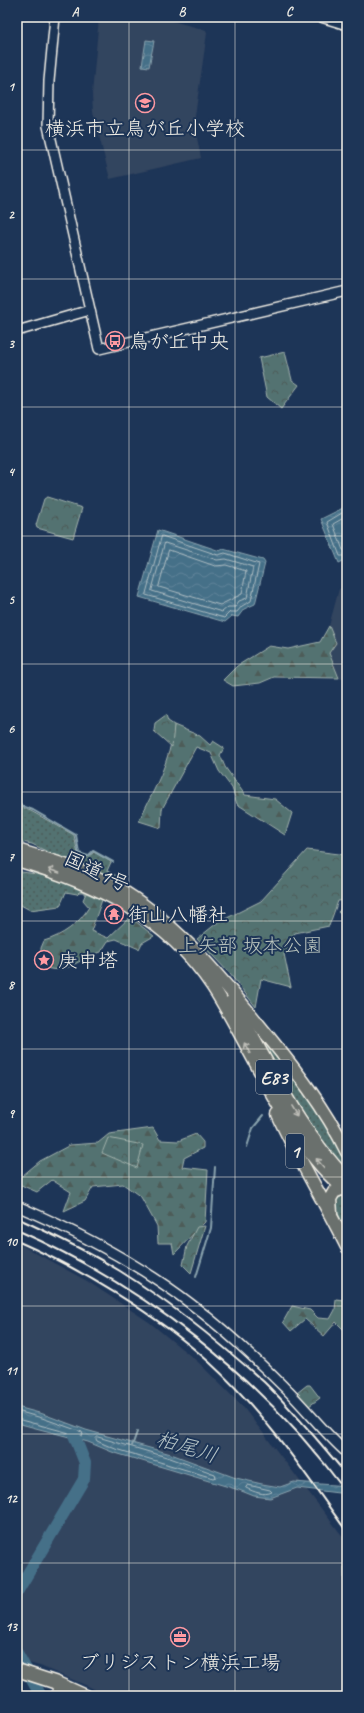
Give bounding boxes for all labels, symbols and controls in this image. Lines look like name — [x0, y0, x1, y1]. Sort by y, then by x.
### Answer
text: A — [72, 4, 80, 20]
text: B — [179, 4, 187, 20]
text: C — [286, 4, 294, 20]
text: 1 — [8, 79, 16, 95]
school or university icon: 横浜市立鳥が丘小学校 — [134, 92, 156, 114]
place label: 横浜市立鳥が丘小学校 — [45, 116, 245, 141]
text: 2 — [8, 207, 15, 223]
place label: 鳥が丘中央 — [129, 329, 229, 354]
bus stop icon: 鳥が丘中央 — [104, 330, 126, 352]
text: 3 — [8, 336, 15, 352]
text: 4 — [8, 464, 16, 480]
text: 5 — [8, 592, 15, 608]
text: 6 — [8, 721, 15, 737]
street label: 国道1号 — [60, 846, 133, 897]
text: 7 — [8, 849, 15, 865]
one-way arrow — [48, 867, 61, 874]
place label: 街山八幡社 — [128, 902, 228, 927]
temple icon: 街山八幡社 — [103, 903, 125, 925]
park label: 上矢部 坂本公園 — [178, 933, 322, 958]
place label: 庚申塔 — [58, 948, 118, 973]
place icon: 庚申塔 — [33, 949, 55, 971]
text: 8 — [8, 977, 16, 993]
one-way arrow — [243, 1042, 251, 1054]
road number: E83 — [256, 1060, 292, 1094]
one-way arrow — [290, 1105, 298, 1117]
text: 9 — [8, 1106, 15, 1122]
road number: 1 — [286, 1134, 304, 1168]
one-way arrow — [315, 1158, 324, 1168]
text: 10 — [5, 1234, 18, 1250]
text: 11 — [5, 1363, 19, 1379]
water label: 柏尾川 — [153, 1425, 221, 1469]
text: 12 — [5, 1491, 18, 1507]
text: 13 — [5, 1619, 18, 1635]
office icon: ブリジストン横浜工場 — [169, 1626, 191, 1648]
place label: ブリジストン横浜工場 — [80, 1650, 280, 1675]

